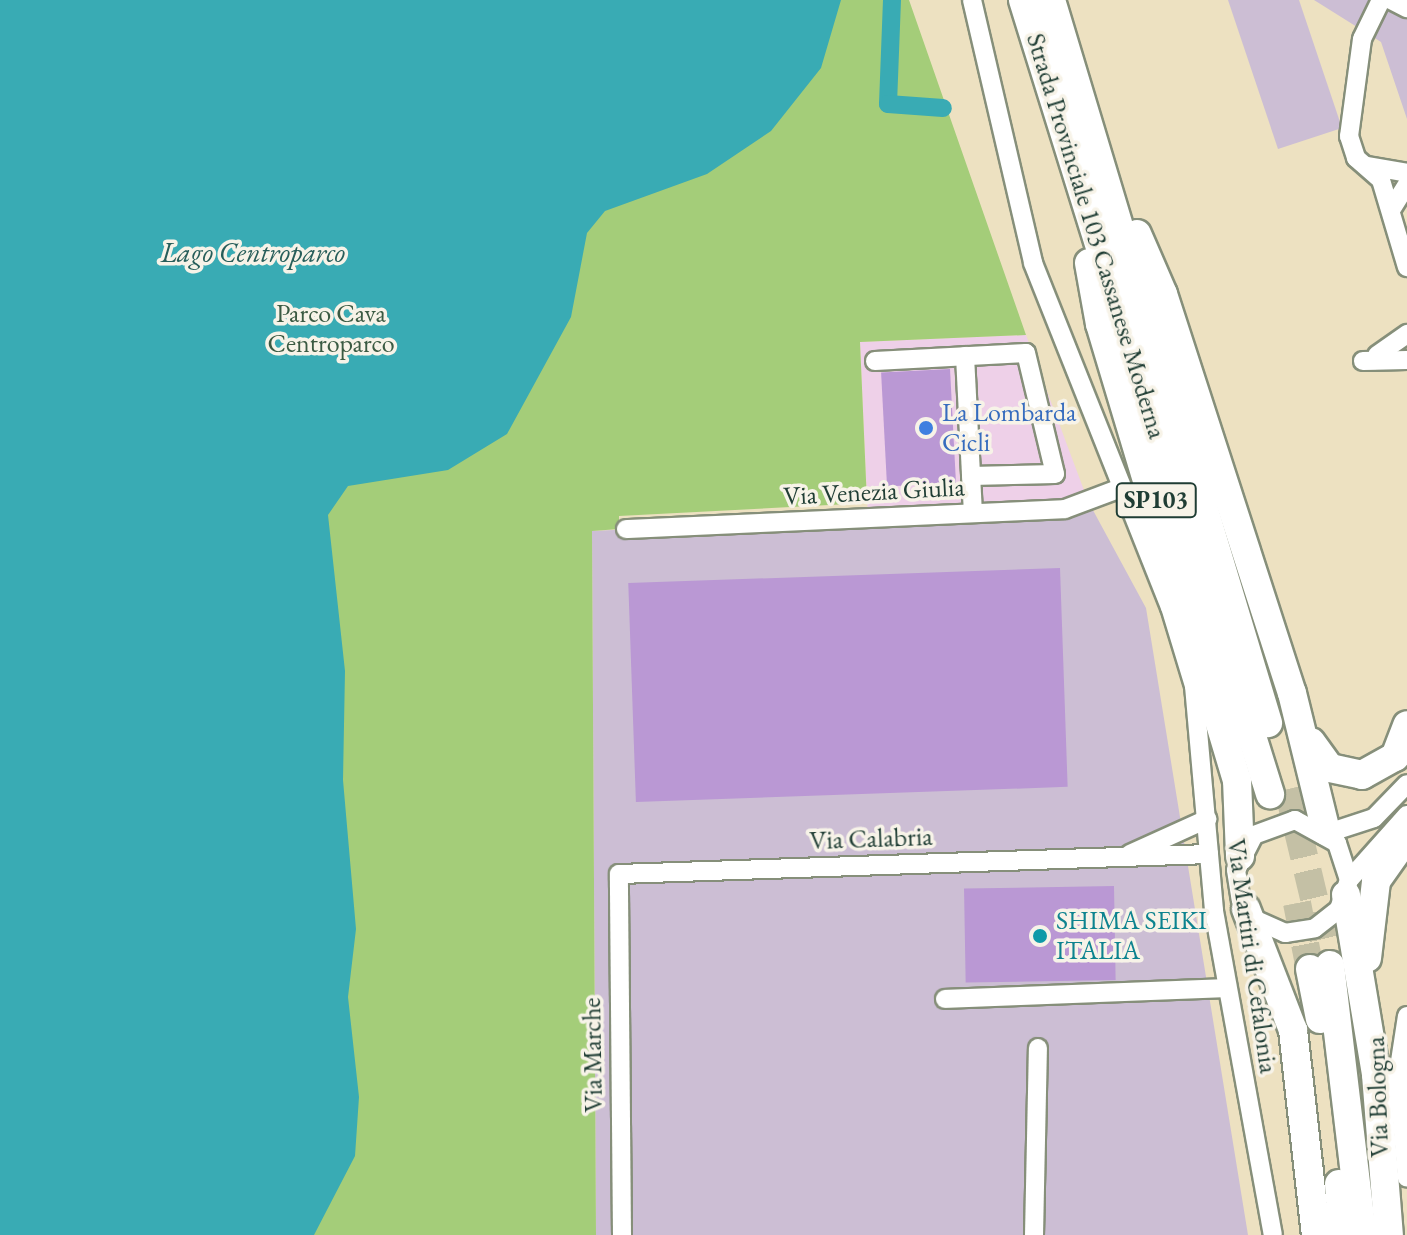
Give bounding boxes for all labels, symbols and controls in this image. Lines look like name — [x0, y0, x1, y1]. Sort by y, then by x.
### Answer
street label: Strada Provinciale 103 Cassanese Moderna — [1019, 30, 1173, 442]
water label: Lago Centroparco — [161, 235, 345, 269]
park label: Parco Cava Centroparco — [267, 298, 395, 360]
place label: La Lombarda Cicli — [942, 397, 1076, 458]
marker: La Lombarda Cicli — [917, 419, 935, 437]
street label: Via Venezia Giulia — [783, 472, 965, 512]
road number: SP103 — [1114, 480, 1198, 520]
street label: Via Calabria — [809, 821, 933, 857]
street label: Via Martiri di Cefalonia — [1220, 837, 1284, 1075]
place label: SHIMA SEIKI ITALIA — [1056, 905, 1207, 966]
marker: SHIMA SEIKI ITALIA — [1031, 927, 1049, 945]
street label: Via Marche — [576, 997, 610, 1113]
street label: Via Bologna — [1360, 1036, 1396, 1158]

